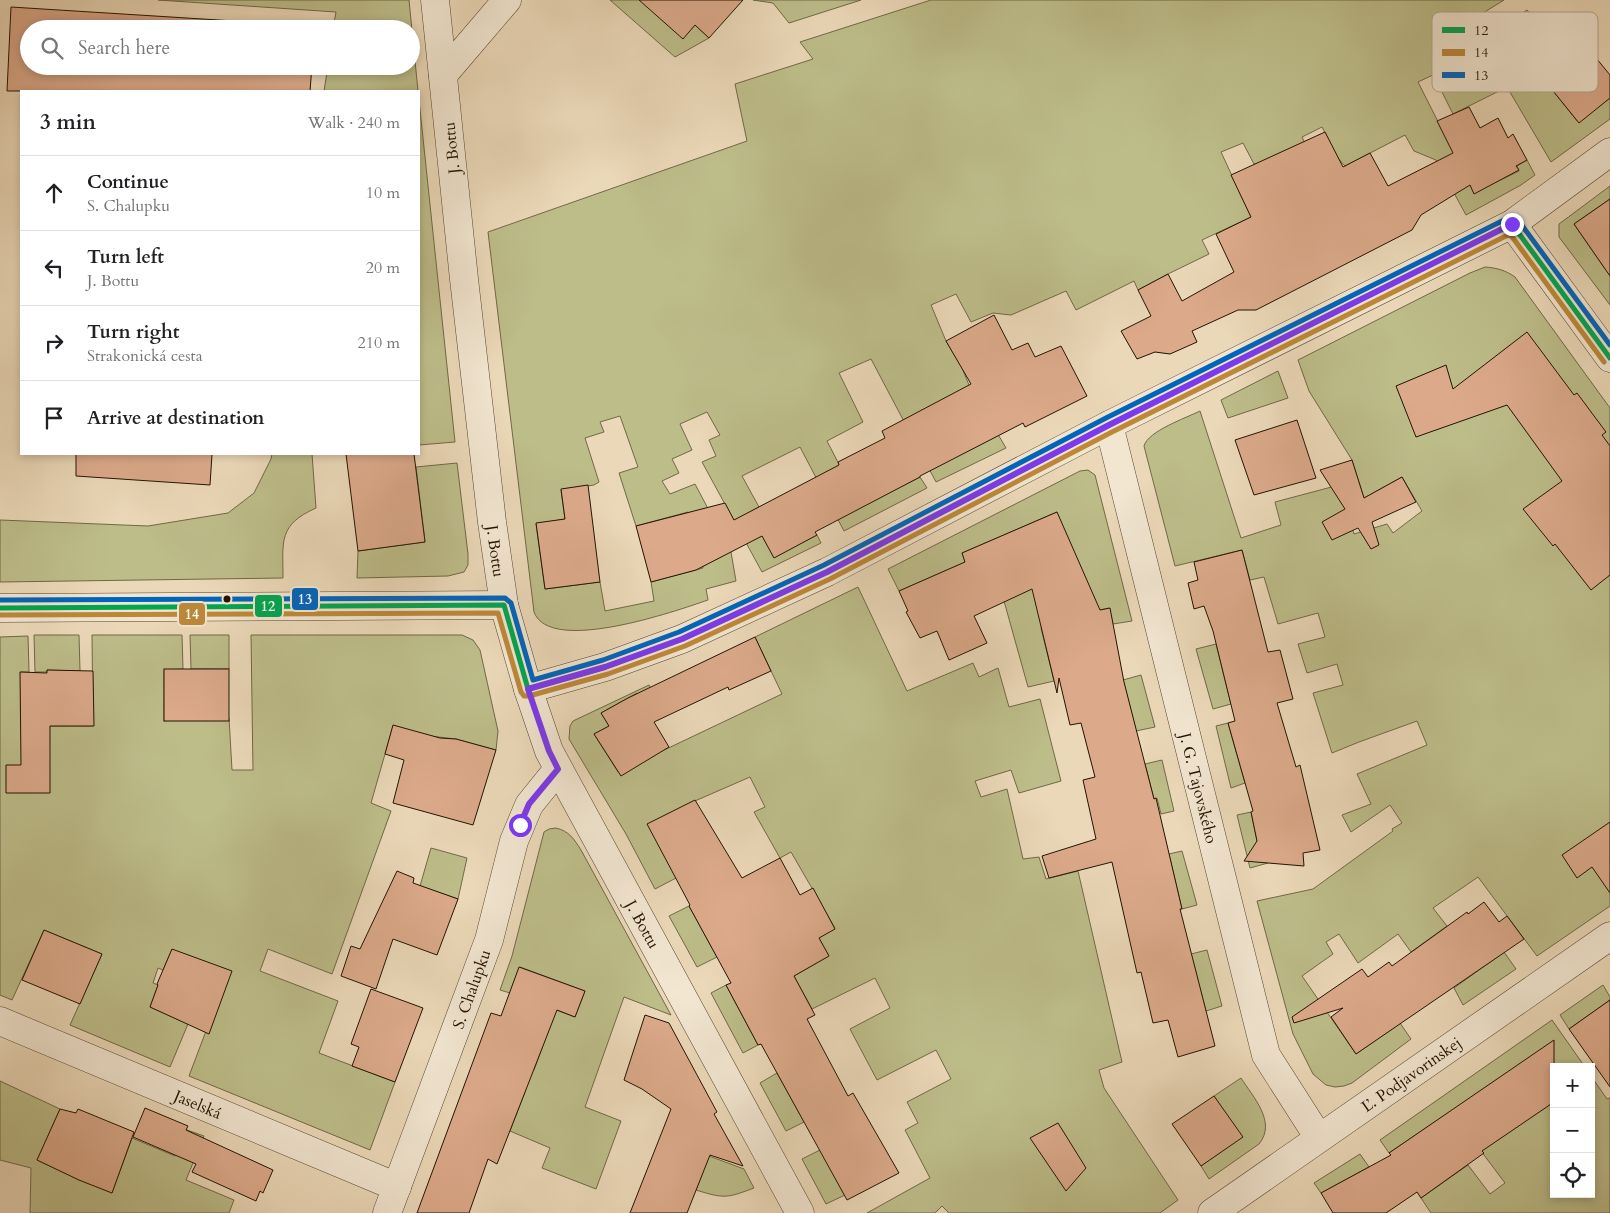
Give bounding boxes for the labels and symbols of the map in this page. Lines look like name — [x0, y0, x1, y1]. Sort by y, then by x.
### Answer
legend — [1432, 12, 1598, 92]
text: 12 — [1474, 21, 1488, 40]
text: 14 — [1474, 43, 1488, 62]
text: 13 — [1474, 66, 1488, 85]
street label: J. Bottu — [438, 121, 466, 177]
route end — [1501, 213, 1524, 236]
street label: J. Bottu — [480, 522, 510, 579]
line badge: 13 — [291, 587, 319, 611]
text: 13 — [298, 590, 312, 609]
unlabelled marker — [222, 594, 232, 604]
line badge: 12 — [254, 594, 283, 618]
text: 12 — [261, 597, 275, 616]
line badge: 14 — [178, 602, 206, 626]
text: 14 — [185, 605, 199, 624]
street label: J. G. Tajovského — [1173, 729, 1222, 846]
route start — [509, 814, 532, 837]
street label: J. Bottu — [619, 895, 665, 953]
street label: S. Chalupku — [447, 946, 497, 1032]
street label: Ľ. Podjavorinskej — [1357, 1032, 1466, 1118]
street label: Jaselská — [169, 1084, 225, 1125]

